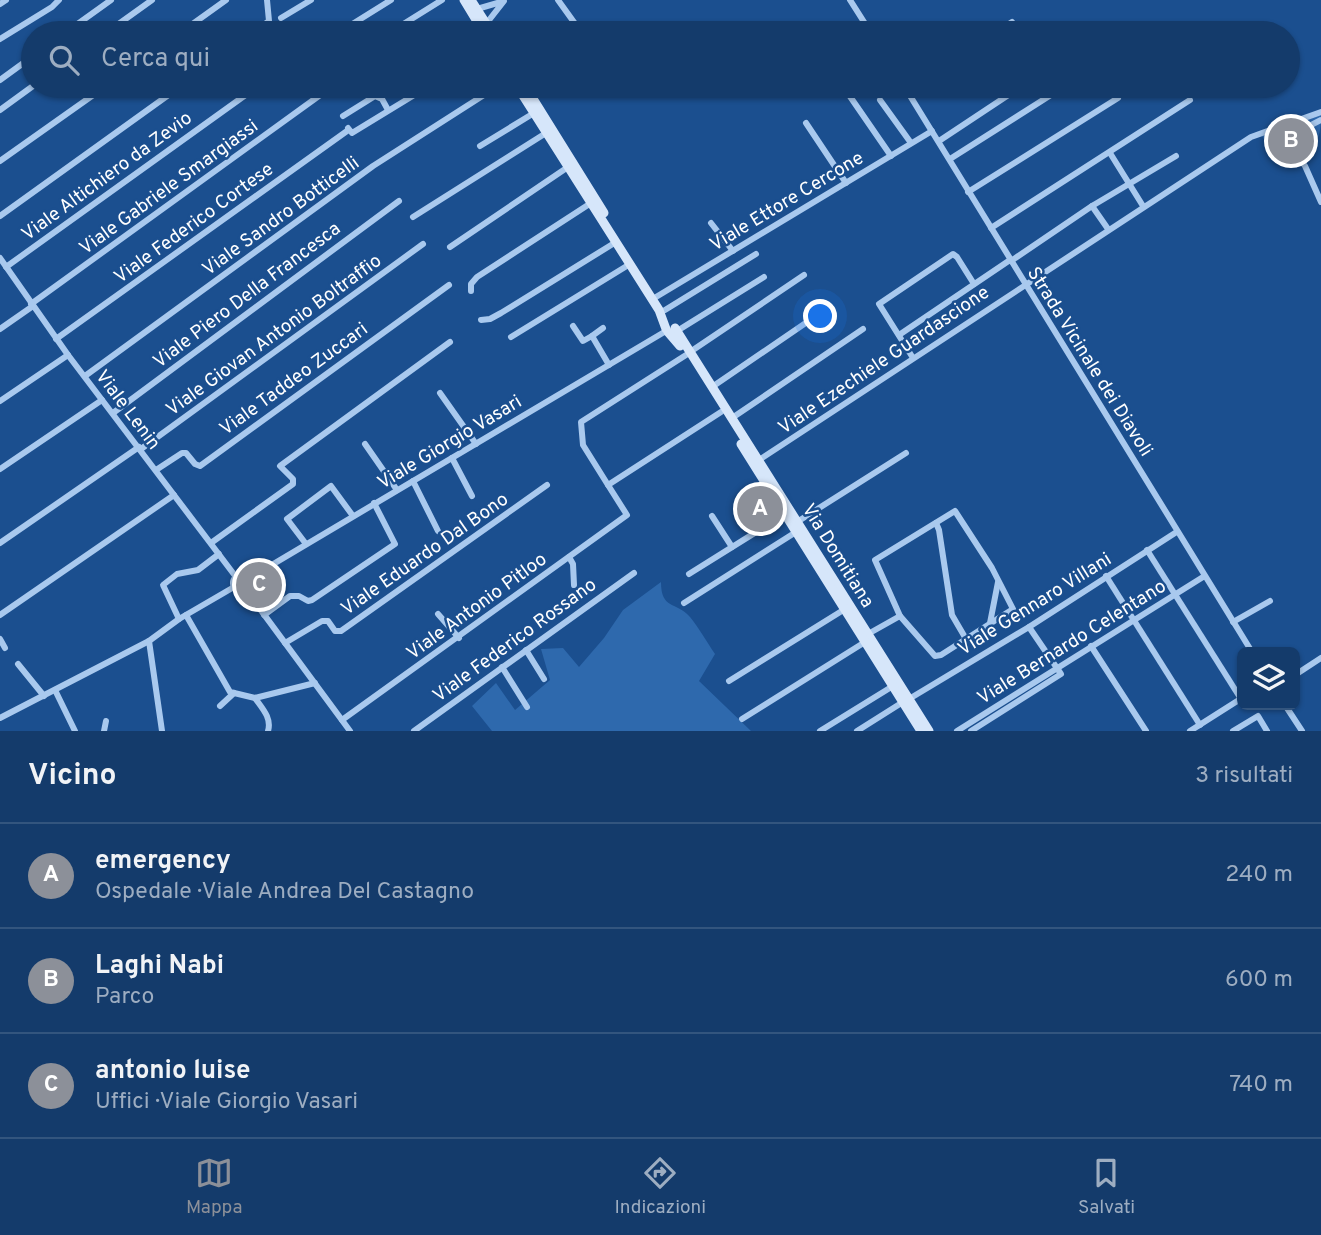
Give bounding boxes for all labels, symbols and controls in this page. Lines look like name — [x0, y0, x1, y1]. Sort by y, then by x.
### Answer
search box — [21, 21, 1300, 98]
icon: search — [45, 41, 83, 79]
text: Cerca qui — [101, 43, 210, 76]
street label: Viale Altichiero da Zevio — [17, 107, 197, 247]
street label: Viale Gabriele Smargiassi — [75, 115, 263, 261]
pin: B — [1268, 115, 1314, 167]
street label: Viale Ettore Cercone — [706, 146, 868, 257]
street label: Viale Sandro Botticelli — [198, 152, 364, 282]
street label: Viale Federico Cortese — [110, 158, 279, 289]
street label: Viale Piero Della Francesca — [149, 217, 346, 374]
street label: Viale Giovan Antonio Boltraffio — [162, 249, 387, 422]
street label: Strada Vicinale dei Diavoli — [1021, 263, 1158, 461]
street label: Viale Ezechiele Guardascione — [774, 281, 994, 440]
your location — [803, 299, 837, 333]
street label: Viale Taddeo Zuccari — [215, 318, 373, 441]
street label: Viale Lenin — [89, 365, 165, 455]
street label: Viale Giorgio Vasari — [373, 390, 527, 495]
pin: A — [737, 483, 783, 535]
street label: Viale Eduardo Dal Bono — [337, 488, 513, 621]
street label: Via Domitiana — [796, 499, 879, 613]
street label: Viale Antonio Pitloo — [402, 548, 552, 666]
street label: Viale Gennaro Villani — [954, 548, 1116, 662]
pin: C — [236, 559, 282, 611]
street label: Viale Federico Rossano — [429, 573, 602, 708]
street label: Viale Bernardo Celentano — [973, 575, 1171, 711]
map controls — [1237, 647, 1300, 710]
button: layers — [1237, 647, 1300, 710]
text: Vicino — [28, 758, 117, 795]
text: 3 risultati — [1195, 762, 1293, 791]
text: emergency — [95, 845, 231, 878]
text: A — [43, 861, 59, 890]
text: 240 m — [1225, 861, 1293, 890]
text: Ospedale · Viale Andrea Del Castagno — [95, 878, 474, 907]
text: Laghi Nabi — [95, 950, 224, 983]
text: B — [43, 966, 59, 995]
text: 600 m — [1225, 966, 1293, 995]
text: Parco — [95, 983, 154, 1012]
text: antonio luise — [95, 1055, 251, 1088]
text: C — [44, 1071, 58, 1100]
text: 740 m — [1229, 1071, 1293, 1100]
text: Uffici · Viale Giorgio Vasari — [95, 1088, 358, 1117]
tab: Mappa — [186, 1154, 243, 1220]
tab: Indicazioni — [614, 1154, 706, 1220]
tab: Salvati — [1078, 1154, 1135, 1220]

